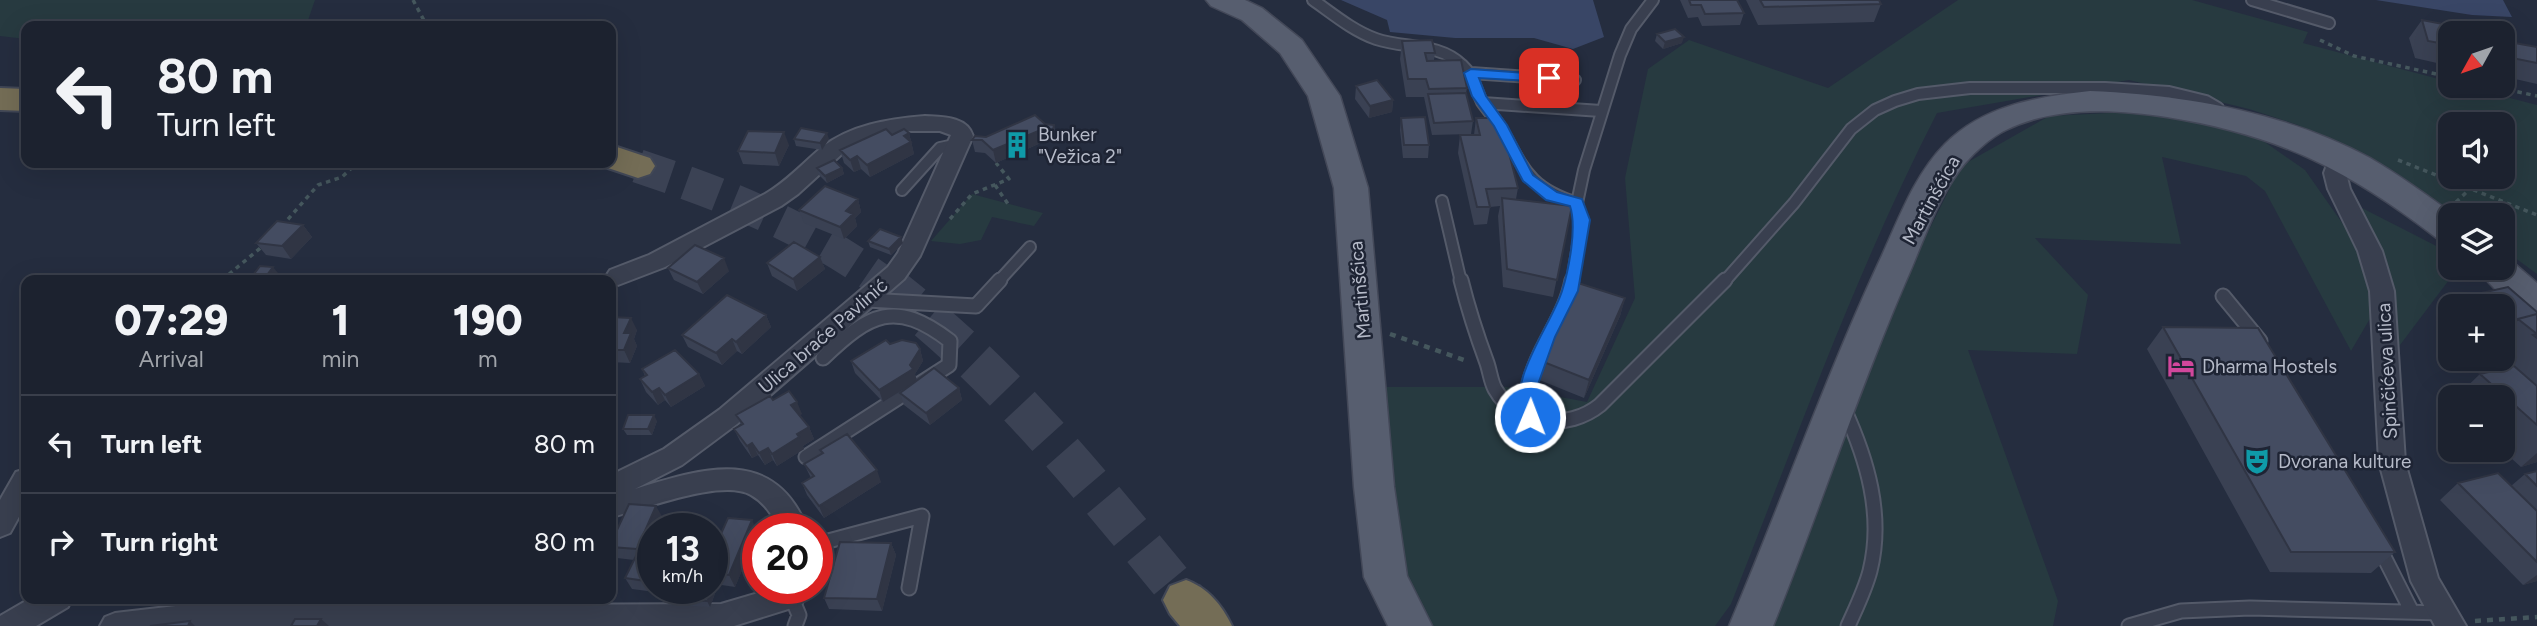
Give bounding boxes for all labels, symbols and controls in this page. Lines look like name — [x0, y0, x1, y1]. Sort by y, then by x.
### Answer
north arrow — [2438, 21, 2515, 98]
map controls — [2438, 21, 2515, 462]
text: 80 m — [157, 46, 273, 105]
pin — [1519, 48, 1579, 108]
icon: left — [42, 49, 133, 140]
icon: arrive — [1530, 59, 1568, 97]
text: Turn left — [157, 106, 276, 144]
button: sound — [2438, 112, 2515, 189]
place label: Bunker "Vežica 2" — [1038, 123, 1122, 168]
building icon: Bunker "Vežica 2" — [1002, 130, 1032, 160]
street label: Martinšćica — [1897, 152, 1965, 248]
button: layers — [2438, 203, 2515, 280]
street label: Martinšćica — [1344, 240, 1376, 340]
street label: Ulica braće Pavlinić — [754, 274, 892, 398]
button: + — [2438, 294, 2515, 371]
text: 07:29 — [114, 295, 228, 346]
text: 1 — [332, 295, 349, 346]
text: 190 — [453, 295, 523, 346]
street label: Spinčićeva ulica — [2372, 302, 2402, 440]
text: Arrival — [139, 345, 204, 373]
text: min — [322, 345, 359, 373]
text: m — [478, 345, 497, 373]
hotel icon: Dharma Hostels — [2166, 351, 2196, 381]
place label: Dharma Hostels — [2202, 355, 2337, 378]
position arrow — [1493, 380, 1567, 454]
button: − — [2438, 385, 2515, 462]
icon: left — [42, 425, 80, 463]
text: Turn left — [101, 428, 202, 460]
text: 80 m — [534, 428, 595, 460]
theatre icon: Dvorana kulture — [2242, 446, 2272, 476]
place label: Dvorana kulture — [2278, 450, 2411, 473]
speed limit sign: 20 — [742, 513, 833, 604]
icon: right — [42, 523, 80, 561]
text: Turn right — [101, 526, 218, 558]
text: 80 m — [534, 526, 595, 558]
text: 13 — [665, 528, 700, 570]
text: km/h — [662, 565, 703, 587]

